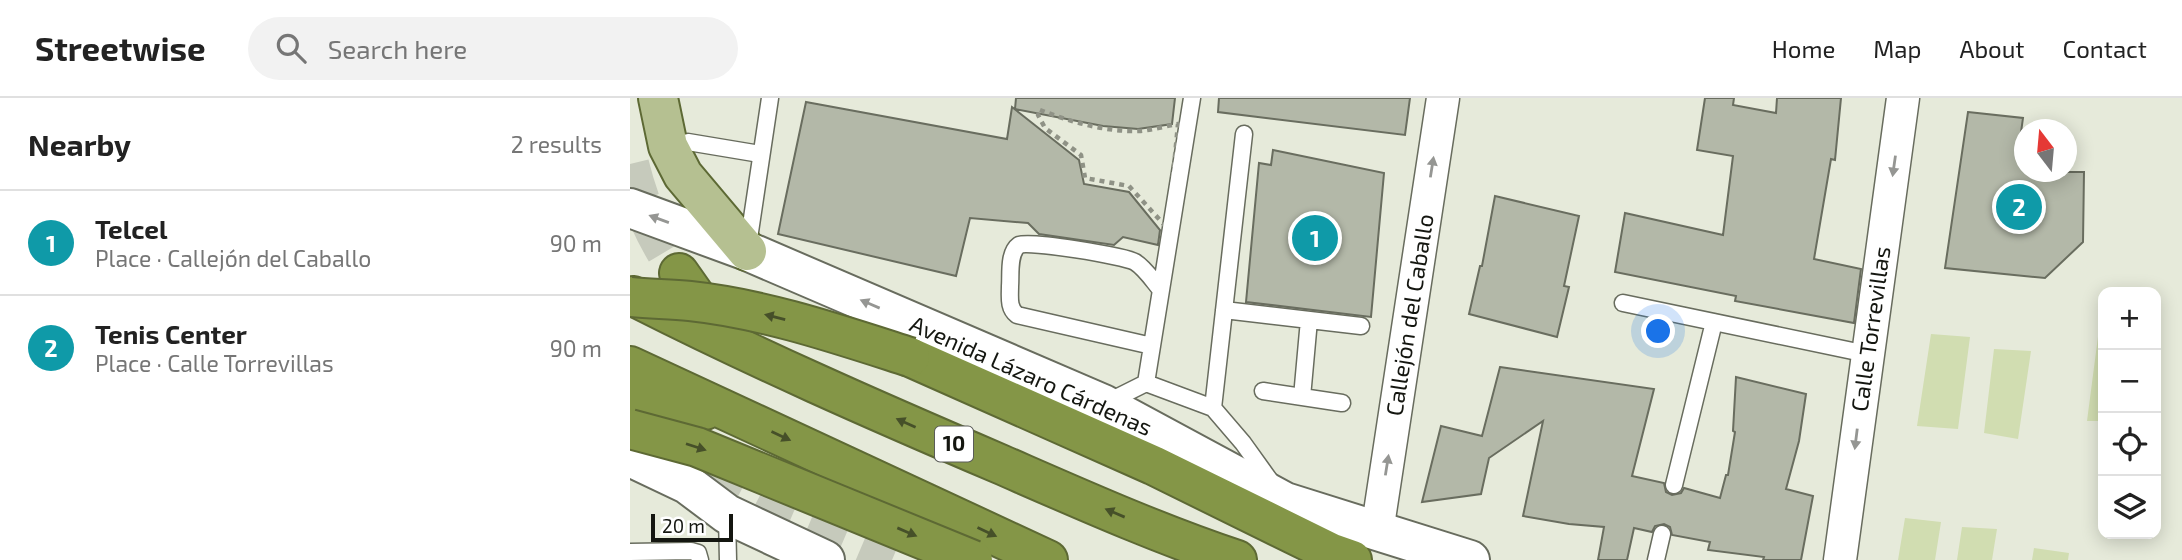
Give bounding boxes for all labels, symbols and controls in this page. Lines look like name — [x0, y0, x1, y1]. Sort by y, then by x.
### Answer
search box — [248, 17, 738, 80]
text: Streetwise — [35, 28, 206, 68]
icon: search — [272, 29, 310, 67]
text: Search here — [328, 33, 467, 64]
text: Home — [1772, 34, 1835, 63]
text: Map — [1873, 34, 1921, 63]
text: About — [1959, 34, 2025, 63]
text: Contact — [2063, 34, 2147, 63]
north arrow — [2014, 119, 2077, 182]
text: Nearby — [28, 126, 131, 162]
text: 2 results — [511, 130, 602, 158]
one-way arrow — [1888, 155, 1899, 177]
one-way arrow — [1427, 156, 1438, 178]
pin: 2 — [1996, 181, 2042, 233]
pin: 1 — [1292, 212, 1338, 264]
street label: Callejón del Caballo — [1379, 212, 1439, 418]
text: Telcel — [95, 213, 168, 244]
one-way arrow — [648, 213, 669, 224]
text: 1 — [46, 229, 56, 257]
text: 90 m — [550, 229, 602, 257]
text: Place · Callejón del Caballo — [95, 244, 371, 272]
street label: Calle Torrevillas — [1845, 244, 1895, 413]
map controls — [2098, 287, 2161, 539]
button: + — [2098, 287, 2161, 350]
one-way arrow — [859, 298, 880, 309]
street label: Avenida Lázaro Cárdenas — [906, 309, 1157, 441]
one-way arrow — [763, 311, 785, 322]
your location — [1641, 314, 1675, 348]
text: Tenis Center — [95, 318, 247, 349]
text: 2 — [44, 334, 58, 362]
text: 90 m — [550, 334, 602, 362]
text: Place · Calle Torrevillas — [95, 349, 334, 377]
button: − — [2098, 350, 2161, 413]
button: locate — [2098, 413, 2161, 476]
one-way arrow — [896, 417, 917, 428]
road number: 10 — [935, 426, 973, 462]
one-way arrow — [1850, 429, 1861, 451]
one-way arrow — [770, 431, 791, 442]
one-way arrow — [685, 443, 706, 453]
one-way arrow — [1382, 453, 1393, 475]
button: layers — [2098, 476, 2161, 539]
one-way arrow — [1105, 508, 1126, 519]
scale bar — [651, 511, 733, 543]
text: 20 m — [662, 514, 705, 537]
one-way arrow — [896, 527, 917, 538]
one-way arrow — [977, 527, 997, 538]

